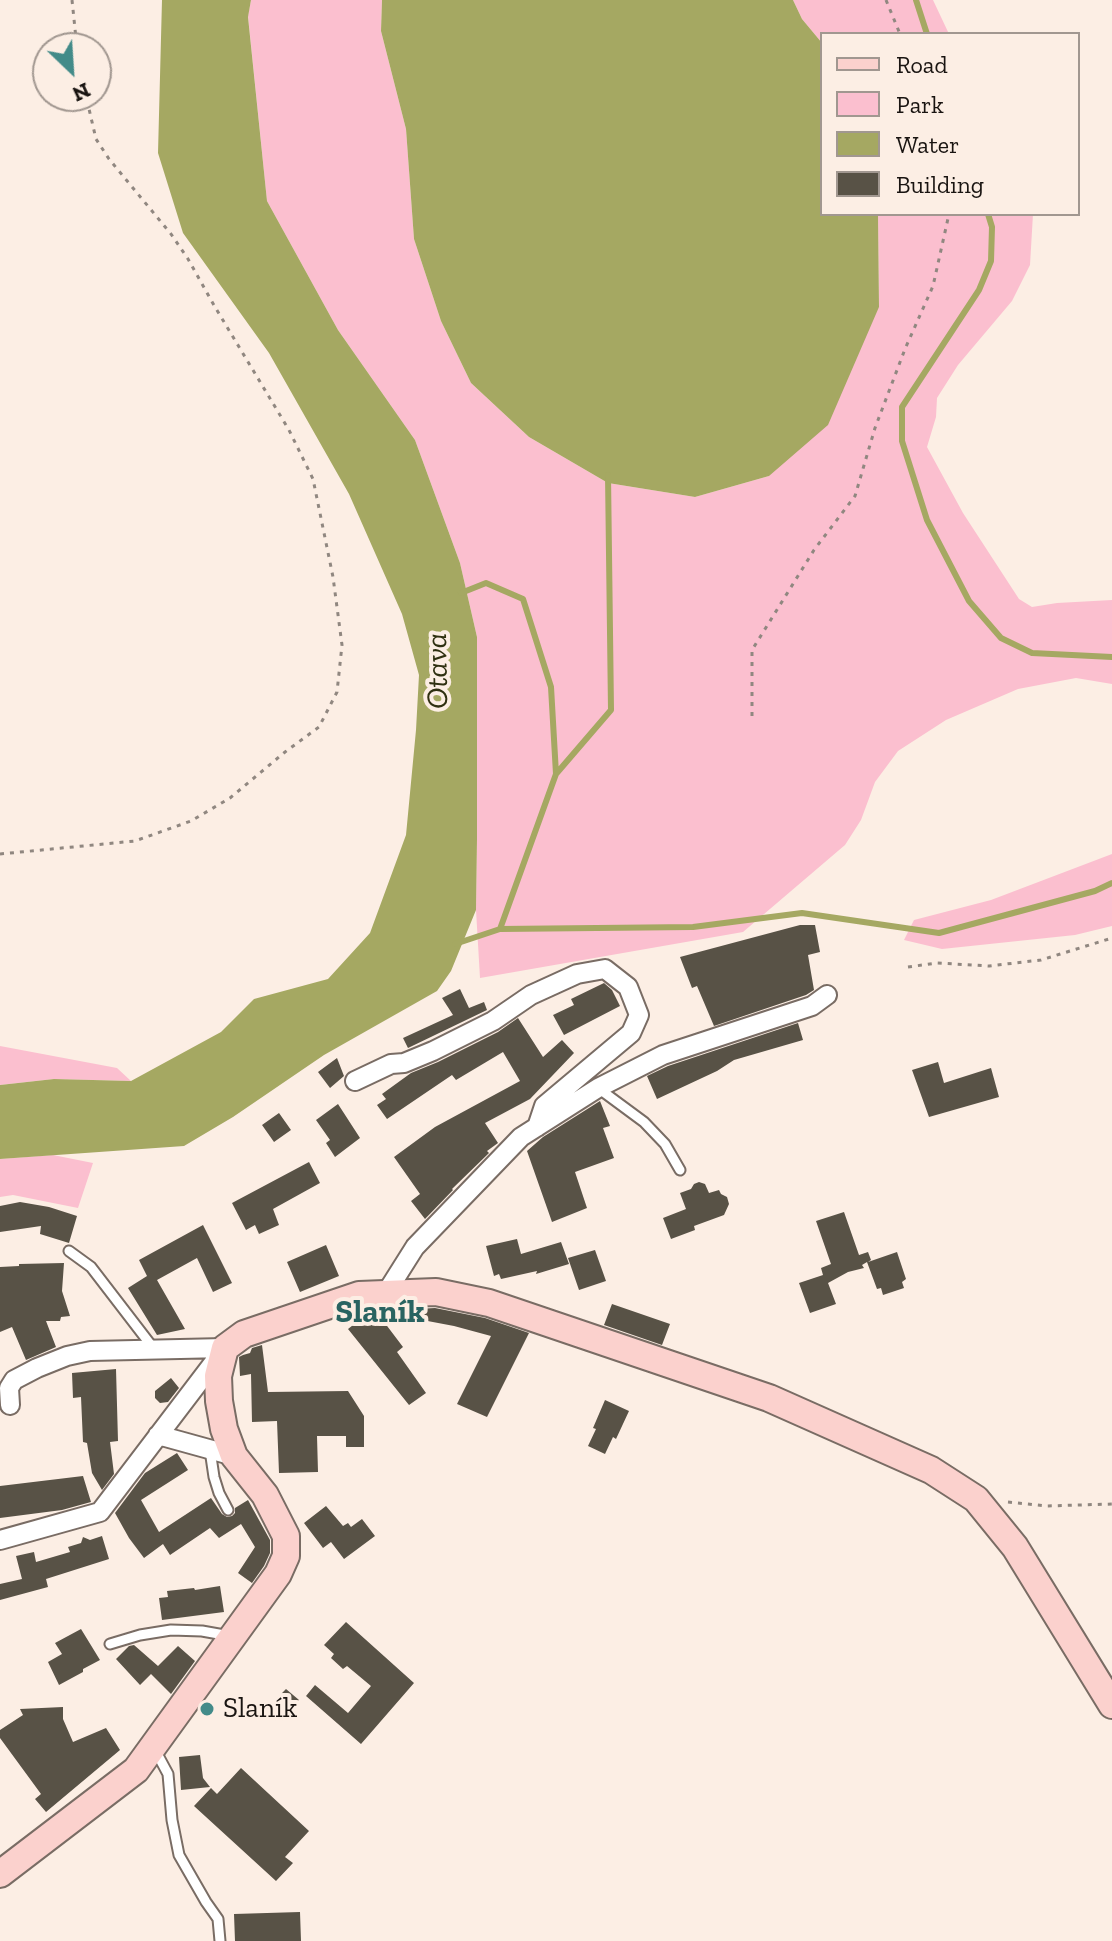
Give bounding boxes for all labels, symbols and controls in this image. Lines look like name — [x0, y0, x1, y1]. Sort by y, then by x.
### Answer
north arrow — [32, 32, 112, 112]
legend — [820, 32, 1080, 216]
text: Road — [896, 50, 948, 79]
text: N — [68, 77, 95, 108]
text: Park — [896, 90, 944, 119]
text: Water — [896, 130, 959, 159]
text: Building — [896, 170, 984, 199]
water label: Otava — [419, 633, 457, 709]
district label: Slaník — [335, 1294, 425, 1332]
place label: Slaník — [223, 1692, 297, 1726]
marker: Slaník — [198, 1700, 216, 1718]

